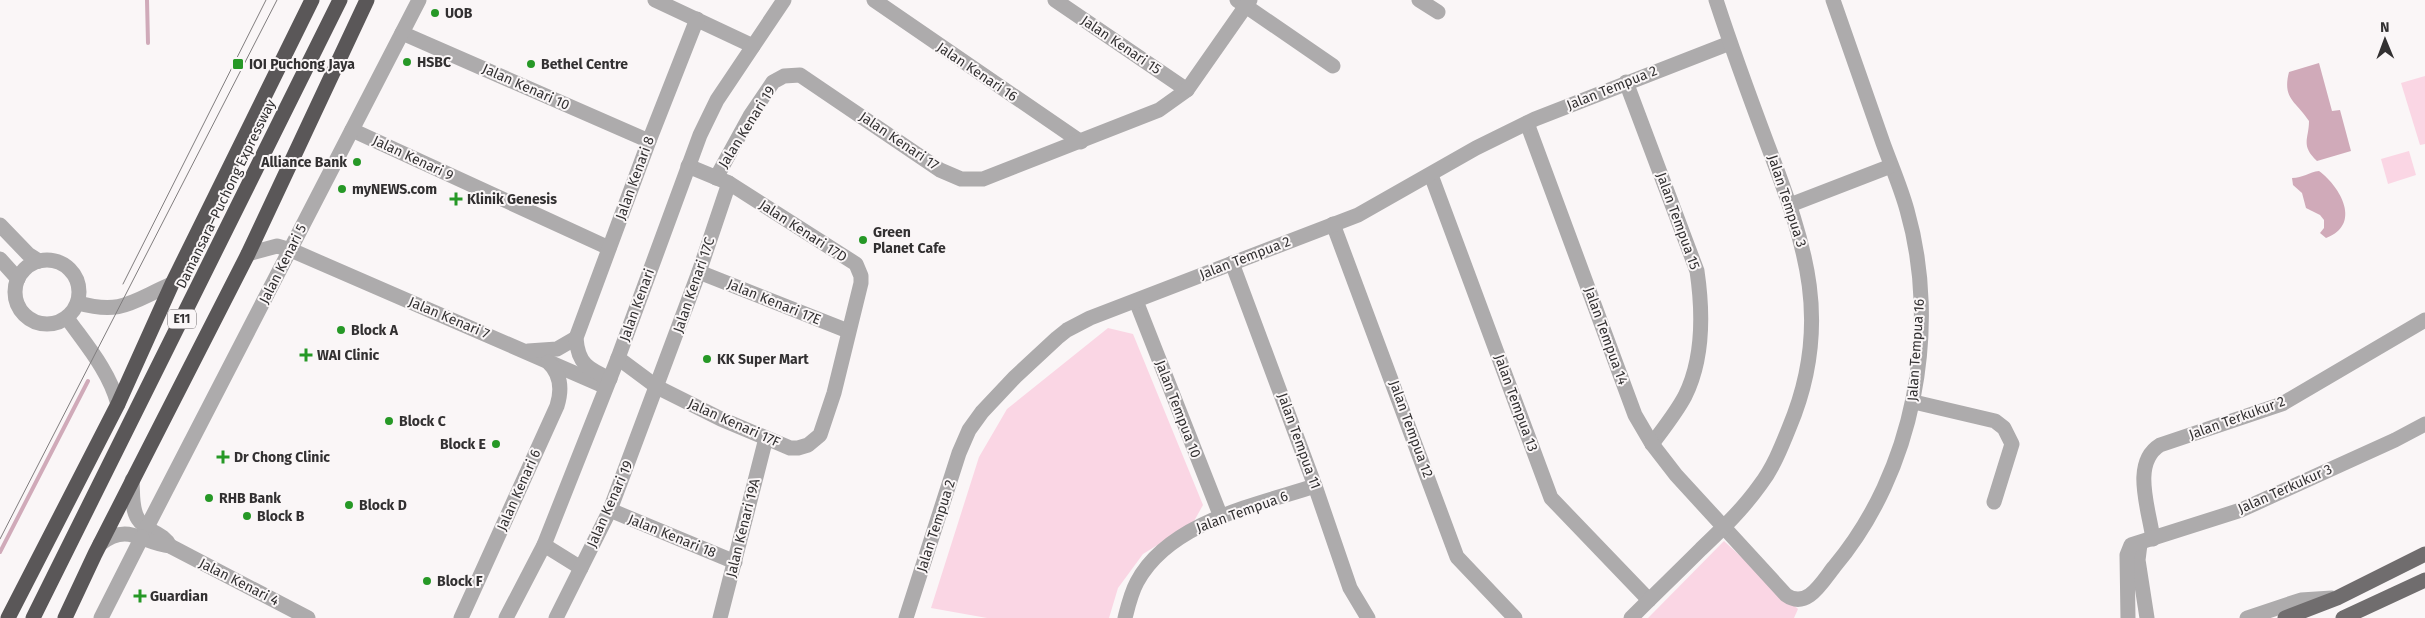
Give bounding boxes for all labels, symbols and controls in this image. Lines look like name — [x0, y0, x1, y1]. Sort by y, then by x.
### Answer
place label: UOB — [445, 5, 473, 22]
marker: UOB — [429, 7, 441, 19]
street label: Jalan Kenari 15 — [1078, 12, 1164, 78]
north arrow — [2360, 15, 2410, 65]
text: N — [2380, 19, 2390, 36]
street label: Jalan Kenari 16 — [934, 39, 1020, 105]
place label: HSBC — [417, 54, 451, 71]
place label: IOI Puchong Jaya — [249, 56, 355, 73]
marker: HSBC — [401, 56, 413, 68]
place label: Bethel Centre — [541, 56, 628, 73]
marker: IOI Puchong Jaya — [231, 57, 245, 71]
marker: Bethel Centre — [525, 58, 537, 70]
street label: Jalan Kenari 10 — [480, 60, 572, 114]
street label: Jalan Tempua 2 — [1564, 62, 1660, 114]
street label: Jalan Kenari 19 — [715, 83, 779, 171]
street label: Damansara–Puchong Expressway — [173, 97, 279, 291]
street label: Jalan Kenari 17 — [856, 108, 942, 174]
street label: Jalan Kenari 9 — [370, 132, 456, 184]
street label: Jalan Kenari 8 — [612, 134, 658, 222]
street label: Jalan Tempua 3 — [1764, 153, 1810, 249]
place label: Alliance Bank — [260, 154, 347, 171]
marker: Alliance Bank — [351, 156, 363, 168]
street label: Jalan Tempua 15 — [1653, 170, 1703, 272]
place label: myNEWS.com — [352, 181, 437, 198]
marker: myNEWS.com — [336, 183, 348, 195]
place label: Klinik Genesis — [467, 191, 557, 208]
marker: Klinik Genesis — [449, 192, 463, 206]
street label: Jalan Kenari 17D — [756, 196, 850, 266]
street label: Jalan Kenari 5 — [256, 221, 310, 307]
place label: Green Planet Cafe — [873, 224, 946, 257]
street label: Jalan Tempua 2 — [1197, 233, 1293, 283]
marker: Green Planet Cafe — [857, 234, 869, 246]
street label: Jalan Kenari 17C — [670, 235, 718, 335]
street label: Jalan Kenari — [616, 266, 658, 344]
street label: Jalan Kenari 17E — [725, 275, 823, 329]
street label: Jalan Tempua 14 — [1580, 285, 1632, 388]
street label: Jalan Kenari 7 — [406, 293, 492, 343]
street label: Jalan Tempua 16 — [1904, 298, 1928, 402]
road number: E11 — [168, 310, 196, 328]
place label: Block A — [351, 322, 399, 339]
marker: Block A — [335, 324, 347, 336]
place label: WAI Clinic — [317, 347, 380, 364]
marker: WAI Clinic — [299, 348, 313, 362]
place label: KK Super Mart — [717, 351, 809, 368]
street label: Jalan Tempua 13 — [1491, 352, 1541, 454]
marker: KK Super Mart — [701, 353, 713, 365]
street label: Jalan Tempua 10 — [1152, 358, 1204, 460]
street label: Jalan Tempua 12 — [1386, 378, 1436, 480]
street label: Jalan Tempua 11 — [1274, 391, 1324, 491]
street label: Jalan Terkukur 2 — [2186, 393, 2288, 443]
street label: Jalan Kenari 17F — [685, 395, 783, 451]
place label: Block C — [399, 413, 446, 430]
marker: Block C — [383, 415, 395, 427]
place label: Block E — [440, 436, 486, 453]
marker: Block E — [490, 438, 502, 450]
street label: Jalan Kenari 6 — [493, 447, 545, 533]
place label: Dr Chong Clinic — [234, 449, 330, 466]
marker: Dr Chong Clinic — [216, 450, 230, 464]
street label: Jalan Kenari 19 — [583, 458, 637, 550]
street label: Jalan Terkukur 3 — [2235, 461, 2335, 517]
street label: Jalan Kenari 19A — [723, 477, 763, 579]
street label: Jalan Tempua 2 — [913, 478, 959, 574]
street label: Jalan Tempua 6 — [1194, 487, 1290, 537]
place label: RHB Bank — [219, 490, 281, 507]
marker: RHB Bank — [203, 492, 215, 504]
place label: Block D — [359, 497, 407, 514]
marker: Block D — [343, 499, 355, 511]
place label: Block B — [257, 508, 305, 525]
marker: Block B — [241, 510, 253, 522]
street label: Jalan Kenari 18 — [625, 511, 719, 562]
street label: Jalan Kenari 4 — [196, 555, 282, 610]
place label: Block F — [437, 573, 483, 590]
marker: Block F — [421, 575, 433, 587]
place label: Guardian — [150, 588, 208, 605]
marker: Guardian — [134, 590, 146, 602]

